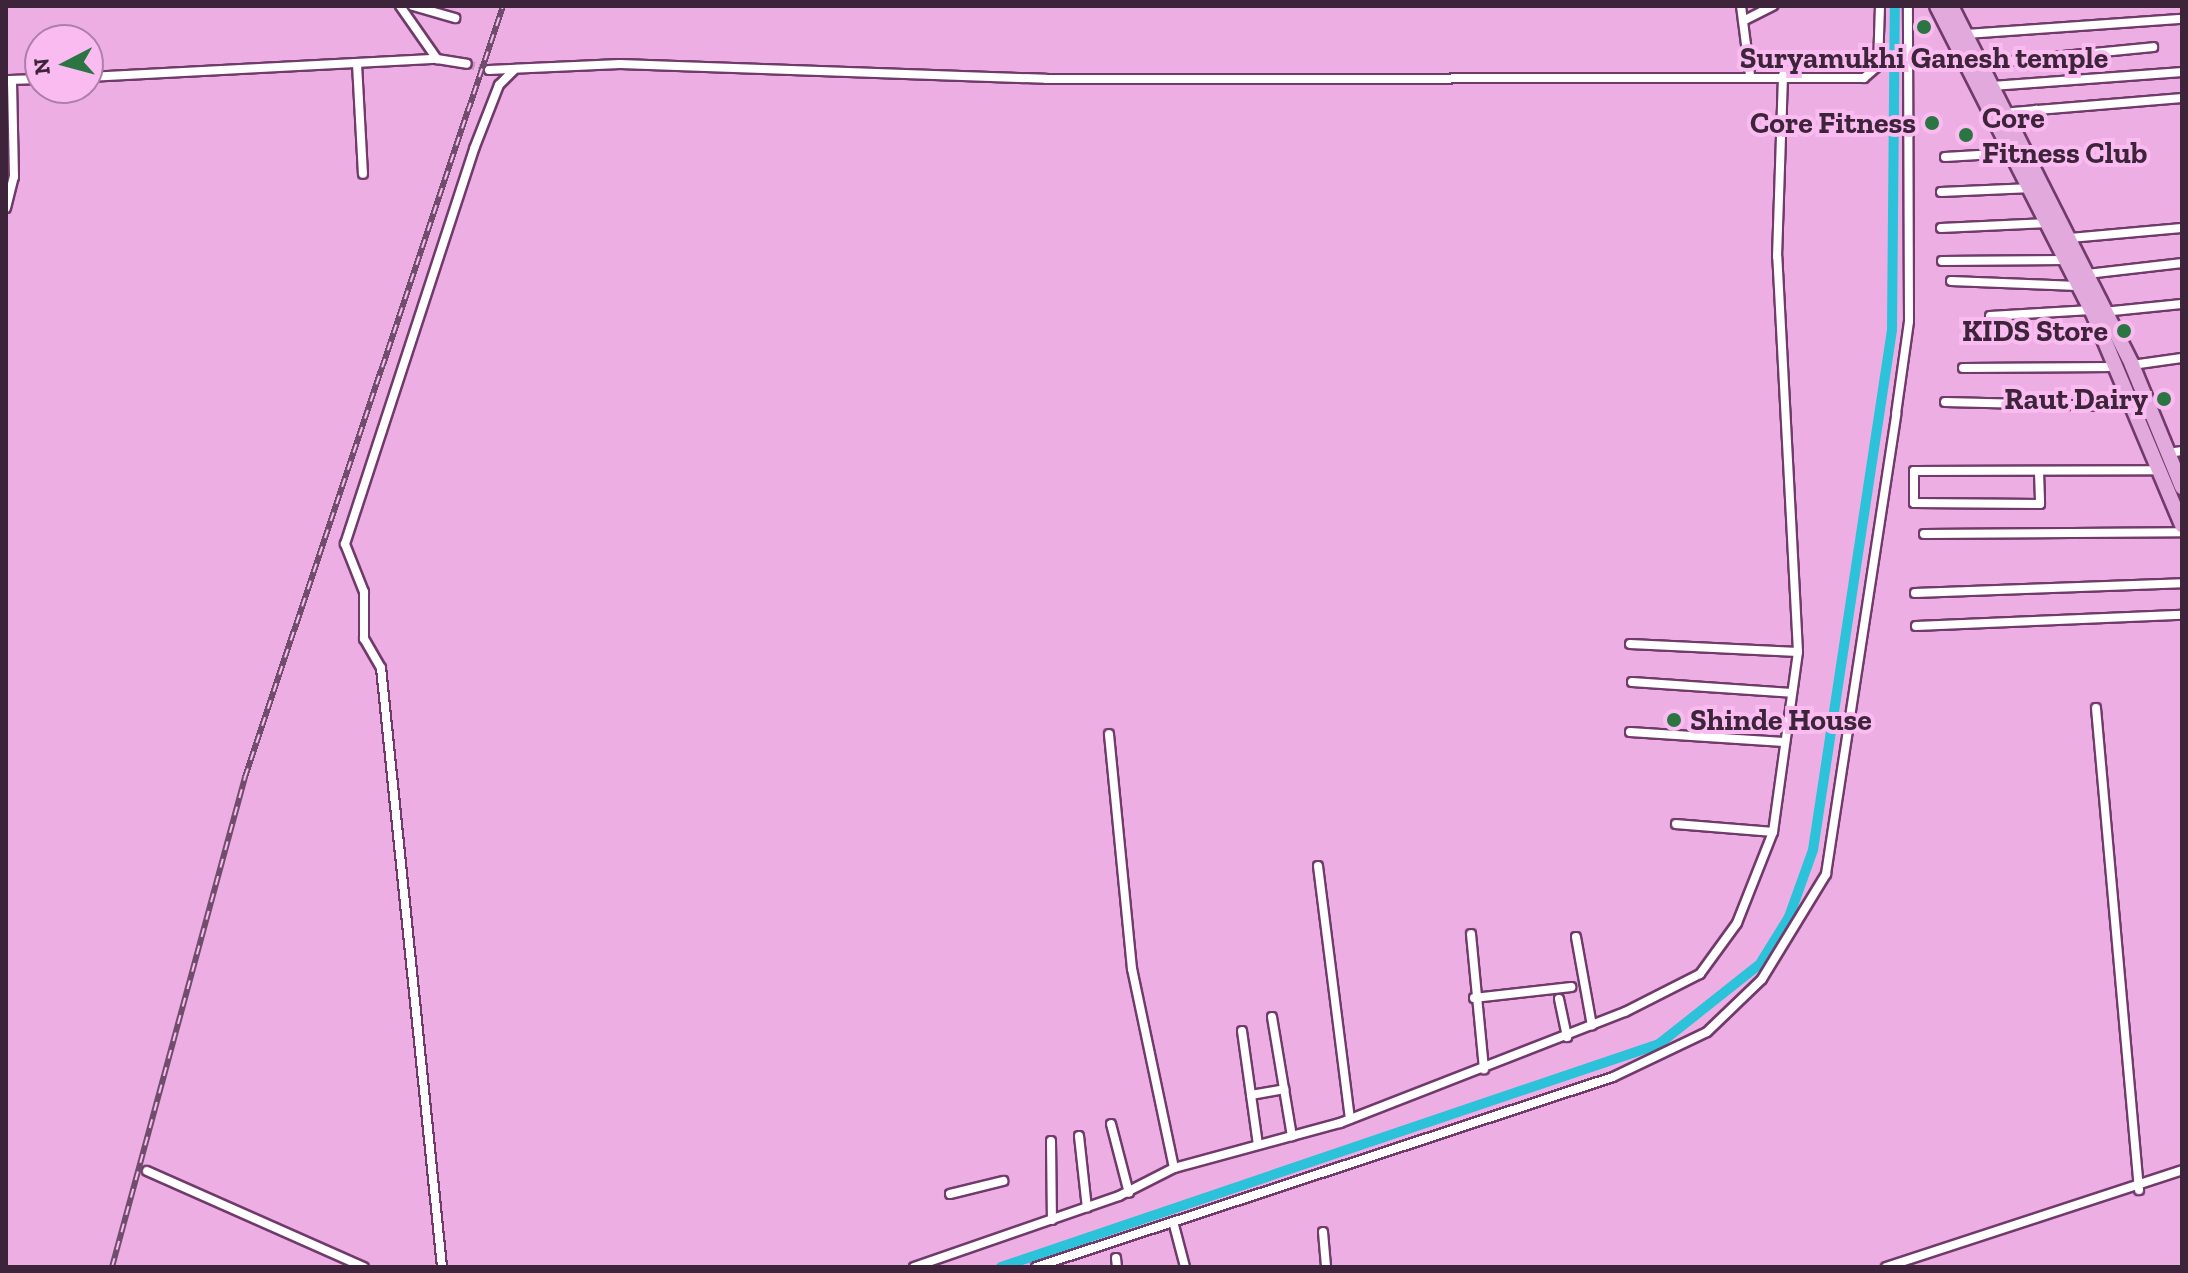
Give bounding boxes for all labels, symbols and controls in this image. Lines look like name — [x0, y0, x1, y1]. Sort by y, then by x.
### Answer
marker: Suryamukhi Ganesh temple — [1915, 18, 1933, 36]
north arrow — [24, 24, 104, 104]
place label: Suryamukhi Ganesh temple — [1740, 40, 2108, 76]
text: N — [27, 57, 56, 76]
place label: Core Fitness Club — [1982, 100, 2147, 170]
place label: Core Fitness — [1750, 105, 1916, 141]
marker: Core Fitness — [1923, 114, 1941, 132]
marker: Core Fitness Club — [1957, 126, 1975, 144]
place label: KIDS Store — [1962, 313, 2108, 349]
marker: KIDS Store — [2115, 322, 2133, 340]
place label: Raut Dairy — [2004, 381, 2148, 417]
marker: Raut Dairy — [2155, 390, 2173, 408]
place label: Shinde House — [1690, 702, 1872, 738]
marker: Shinde House — [1665, 711, 1683, 729]

